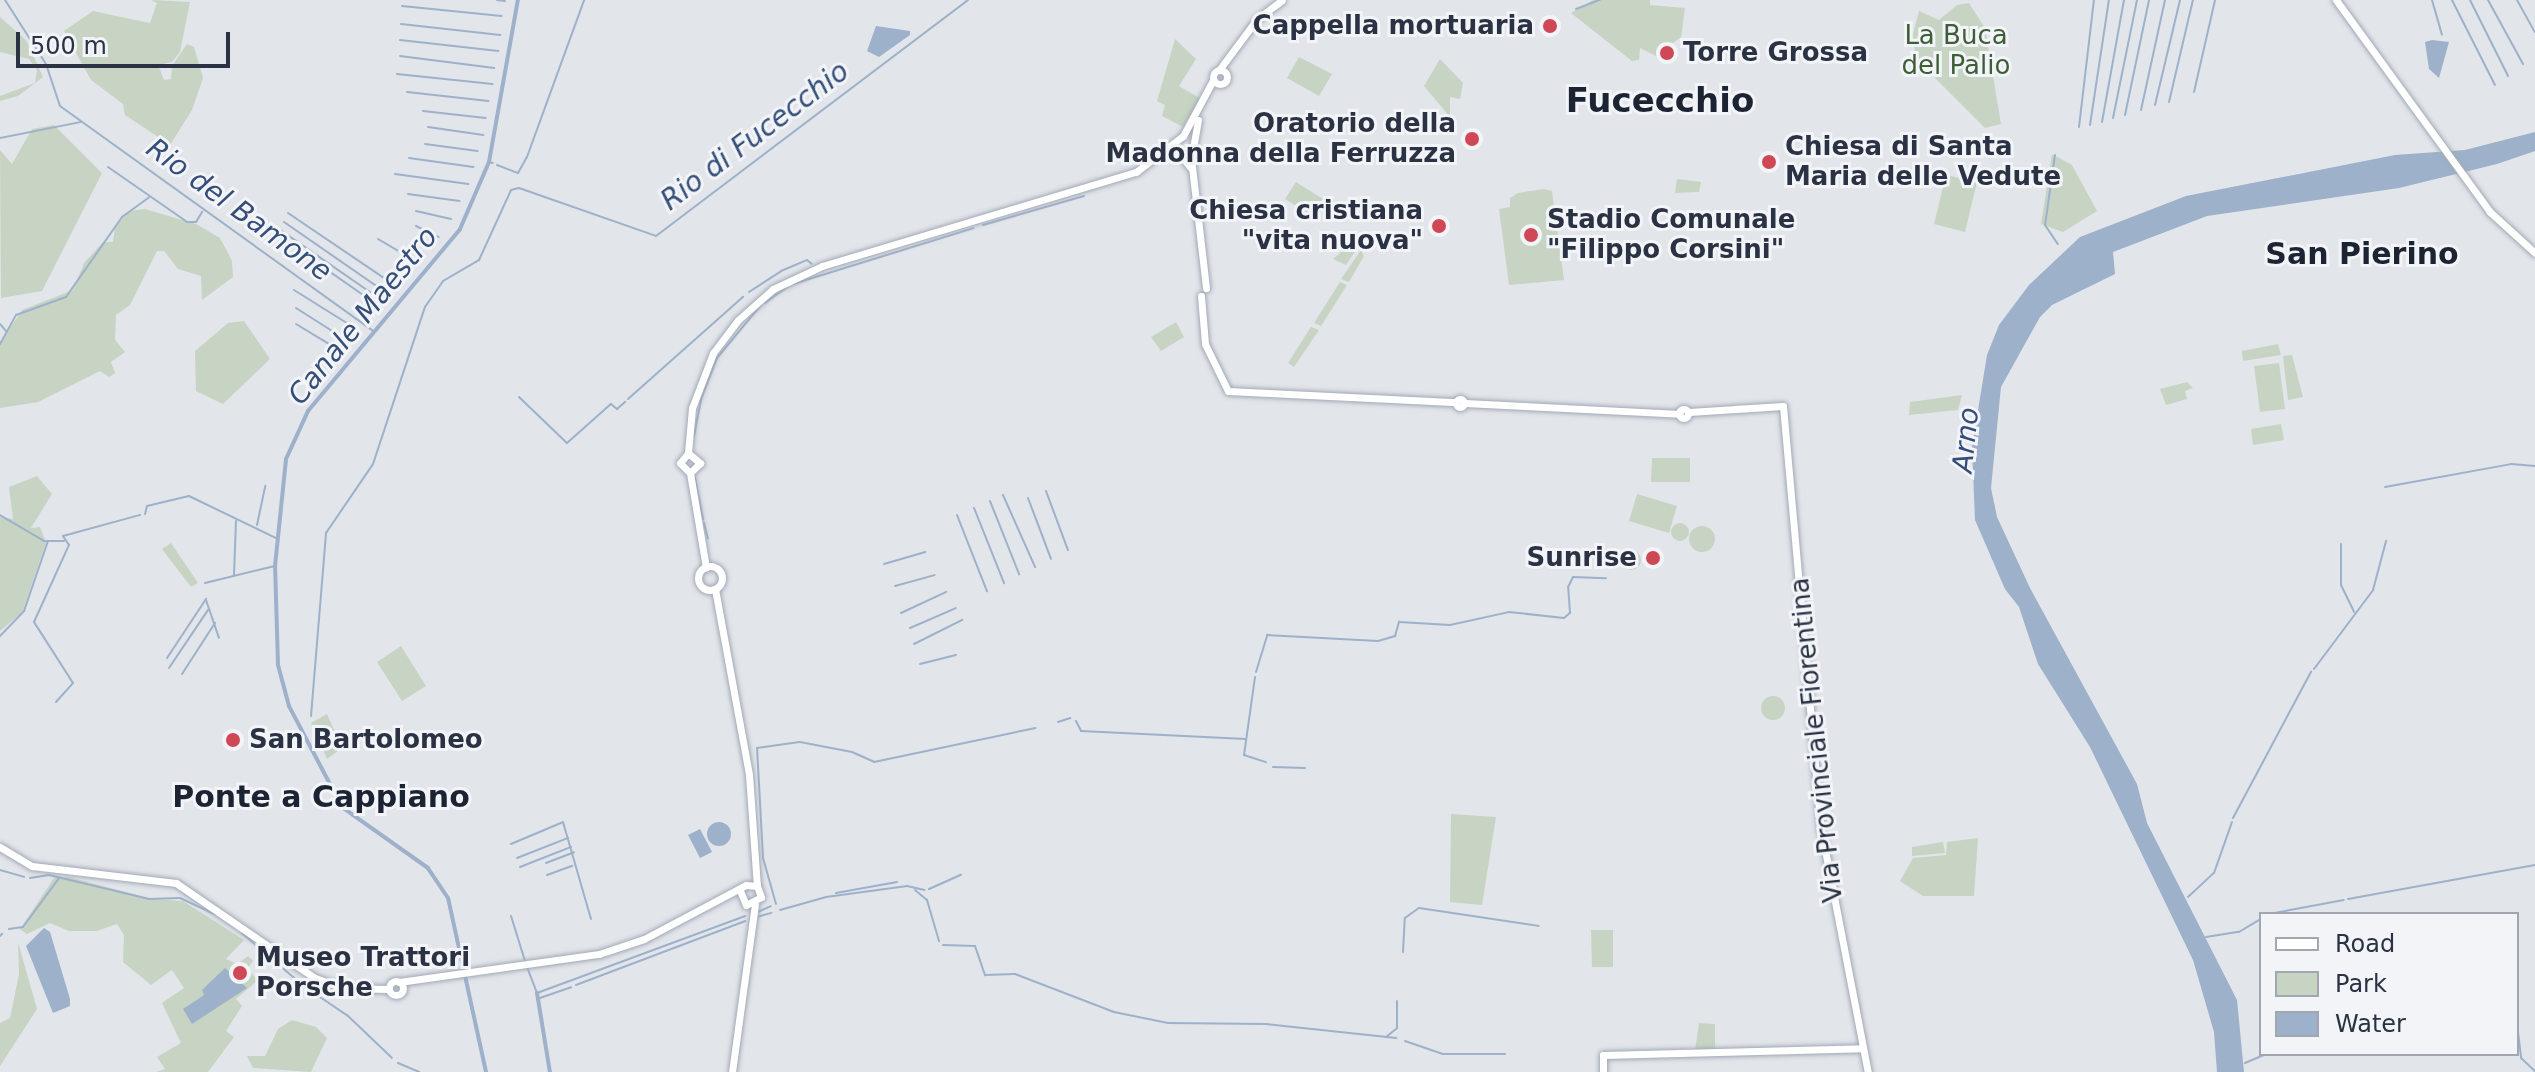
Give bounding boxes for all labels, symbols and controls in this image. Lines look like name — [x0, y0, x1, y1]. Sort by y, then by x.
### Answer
place label: Cappella mortuaria — [1253, 10, 1534, 42]
scale bar — [20, 16, 234, 66]
marker: Cappella mortuaria — [1541, 17, 1559, 35]
park label: La Buca del Palio — [1902, 20, 2010, 82]
text: 500 m — [30, 32, 107, 60]
place label: Torre Grossa — [1683, 37, 1868, 69]
marker: Torre Grossa — [1658, 44, 1676, 62]
water label: Rio di Fucecchio — [654, 54, 856, 218]
district label: Fucecchio — [1566, 81, 1754, 121]
place label: Oratorio della Madonna della Ferruzza — [1106, 108, 1456, 170]
marker: Oratorio della Madonna della Ferruzza — [1463, 130, 1481, 148]
place label: Chiesa di Santa Maria delle Vedute — [1785, 131, 2061, 192]
water label: Rio del Bamone — [140, 132, 338, 288]
marker: Chiesa di Santa Maria delle Vedute — [1760, 153, 1778, 171]
place label: Chiesa cristiana "vita nuova" — [1189, 195, 1423, 256]
place label: Stadio Comunale "Filippo Corsini" — [1547, 204, 1795, 266]
marker: Chiesa cristiana "vita nuova" — [1430, 217, 1448, 235]
water label: Canale Maestro — [281, 221, 445, 411]
marker: Stadio Comunale "Filippo Corsini" — [1522, 226, 1540, 244]
district label: San Pierino — [2265, 236, 2459, 272]
water label: Arno — [1946, 406, 1986, 474]
place label: Sunrise — [1526, 542, 1637, 574]
marker: Sunrise — [1644, 549, 1662, 567]
street label: Via Provinciale Fiorentina — [1784, 576, 1850, 904]
place label: San Bartolomeo — [249, 724, 483, 756]
marker: San Bartolomeo — [224, 731, 242, 749]
district label: Ponte a Cappiano — [172, 779, 470, 815]
legend — [2259, 912, 2519, 1056]
text: Road — [2335, 930, 2395, 958]
place label: Museo Trattori Porsche — [256, 942, 470, 1004]
marker: Museo Trattori Porsche — [231, 964, 249, 982]
text: Park — [2335, 970, 2387, 998]
text: Water — [2335, 1010, 2406, 1038]

